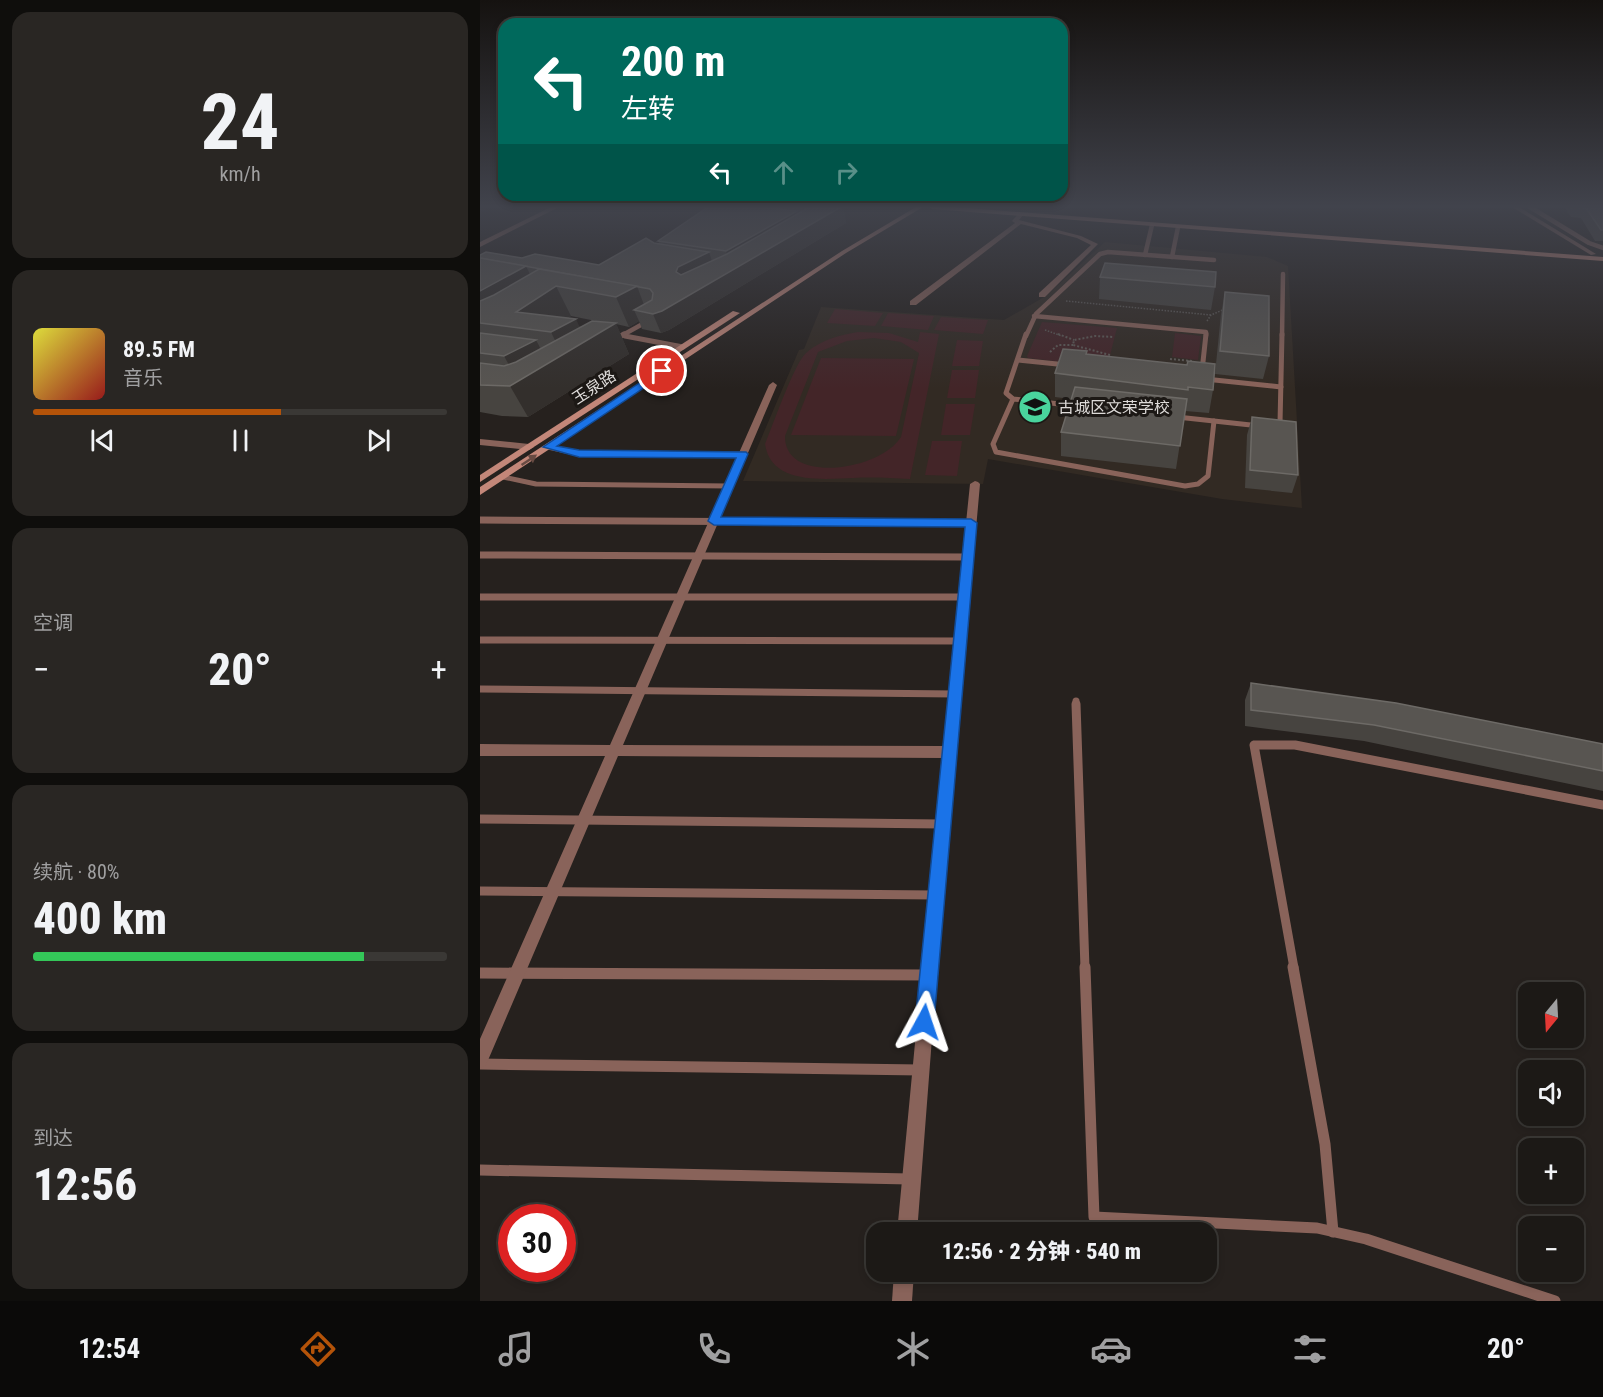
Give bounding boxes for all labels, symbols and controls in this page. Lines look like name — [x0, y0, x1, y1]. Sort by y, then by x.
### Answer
text: 200 m — [621, 37, 726, 86]
icon: left — [522, 42, 600, 120]
text: 24 — [201, 77, 279, 168]
text: 左转 — [621, 93, 675, 125]
icon: left — [704, 156, 737, 189]
icon: ahead — [767, 156, 800, 189]
icon: right — [830, 156, 863, 189]
text: km/h — [219, 162, 261, 186]
text: 89.5 FM — [123, 337, 195, 362]
pin — [636, 345, 687, 396]
icon: arrive — [645, 354, 678, 387]
text: 音乐 — [123, 366, 163, 390]
street label: 玉泉路 — [569, 366, 619, 408]
school or university icon: 古城区文荣学校 — [1017, 389, 1053, 425]
place label: 古城区文荣学校 — [1058, 398, 1170, 417]
icon: previous — [86, 424, 119, 457]
icon: pause — [224, 424, 257, 457]
icon: next — [362, 424, 395, 457]
one-way arrow — [521, 454, 537, 465]
text: 空调 — [33, 611, 73, 635]
text: 20° — [208, 643, 272, 696]
text: − — [33, 650, 50, 689]
text: + — [431, 650, 447, 689]
text: 续航 · 80% — [33, 860, 119, 884]
text: 400 km — [33, 892, 167, 945]
north arrow — [1518, 982, 1584, 1048]
map controls — [1518, 982, 1584, 1282]
position arrow — [892, 990, 956, 1054]
button: sound — [1518, 1060, 1584, 1126]
text: 到达 — [33, 1126, 73, 1150]
button: + — [1518, 1138, 1584, 1204]
text: 12:56 — [33, 1158, 137, 1211]
speed limit sign: 30 — [498, 1204, 576, 1282]
button: − — [1518, 1216, 1584, 1282]
text: 12:56 · 2 分钟 · 540 m — [942, 1239, 1141, 1264]
icon: directions — [297, 1328, 339, 1370]
icon: music — [495, 1328, 537, 1370]
icon: phone — [693, 1328, 735, 1370]
icon: climate — [892, 1328, 934, 1370]
icon: car — [1090, 1328, 1132, 1370]
icon: filters — [1289, 1328, 1331, 1370]
text: 12:54 — [78, 1333, 140, 1365]
text: 20° — [1487, 1333, 1525, 1365]

